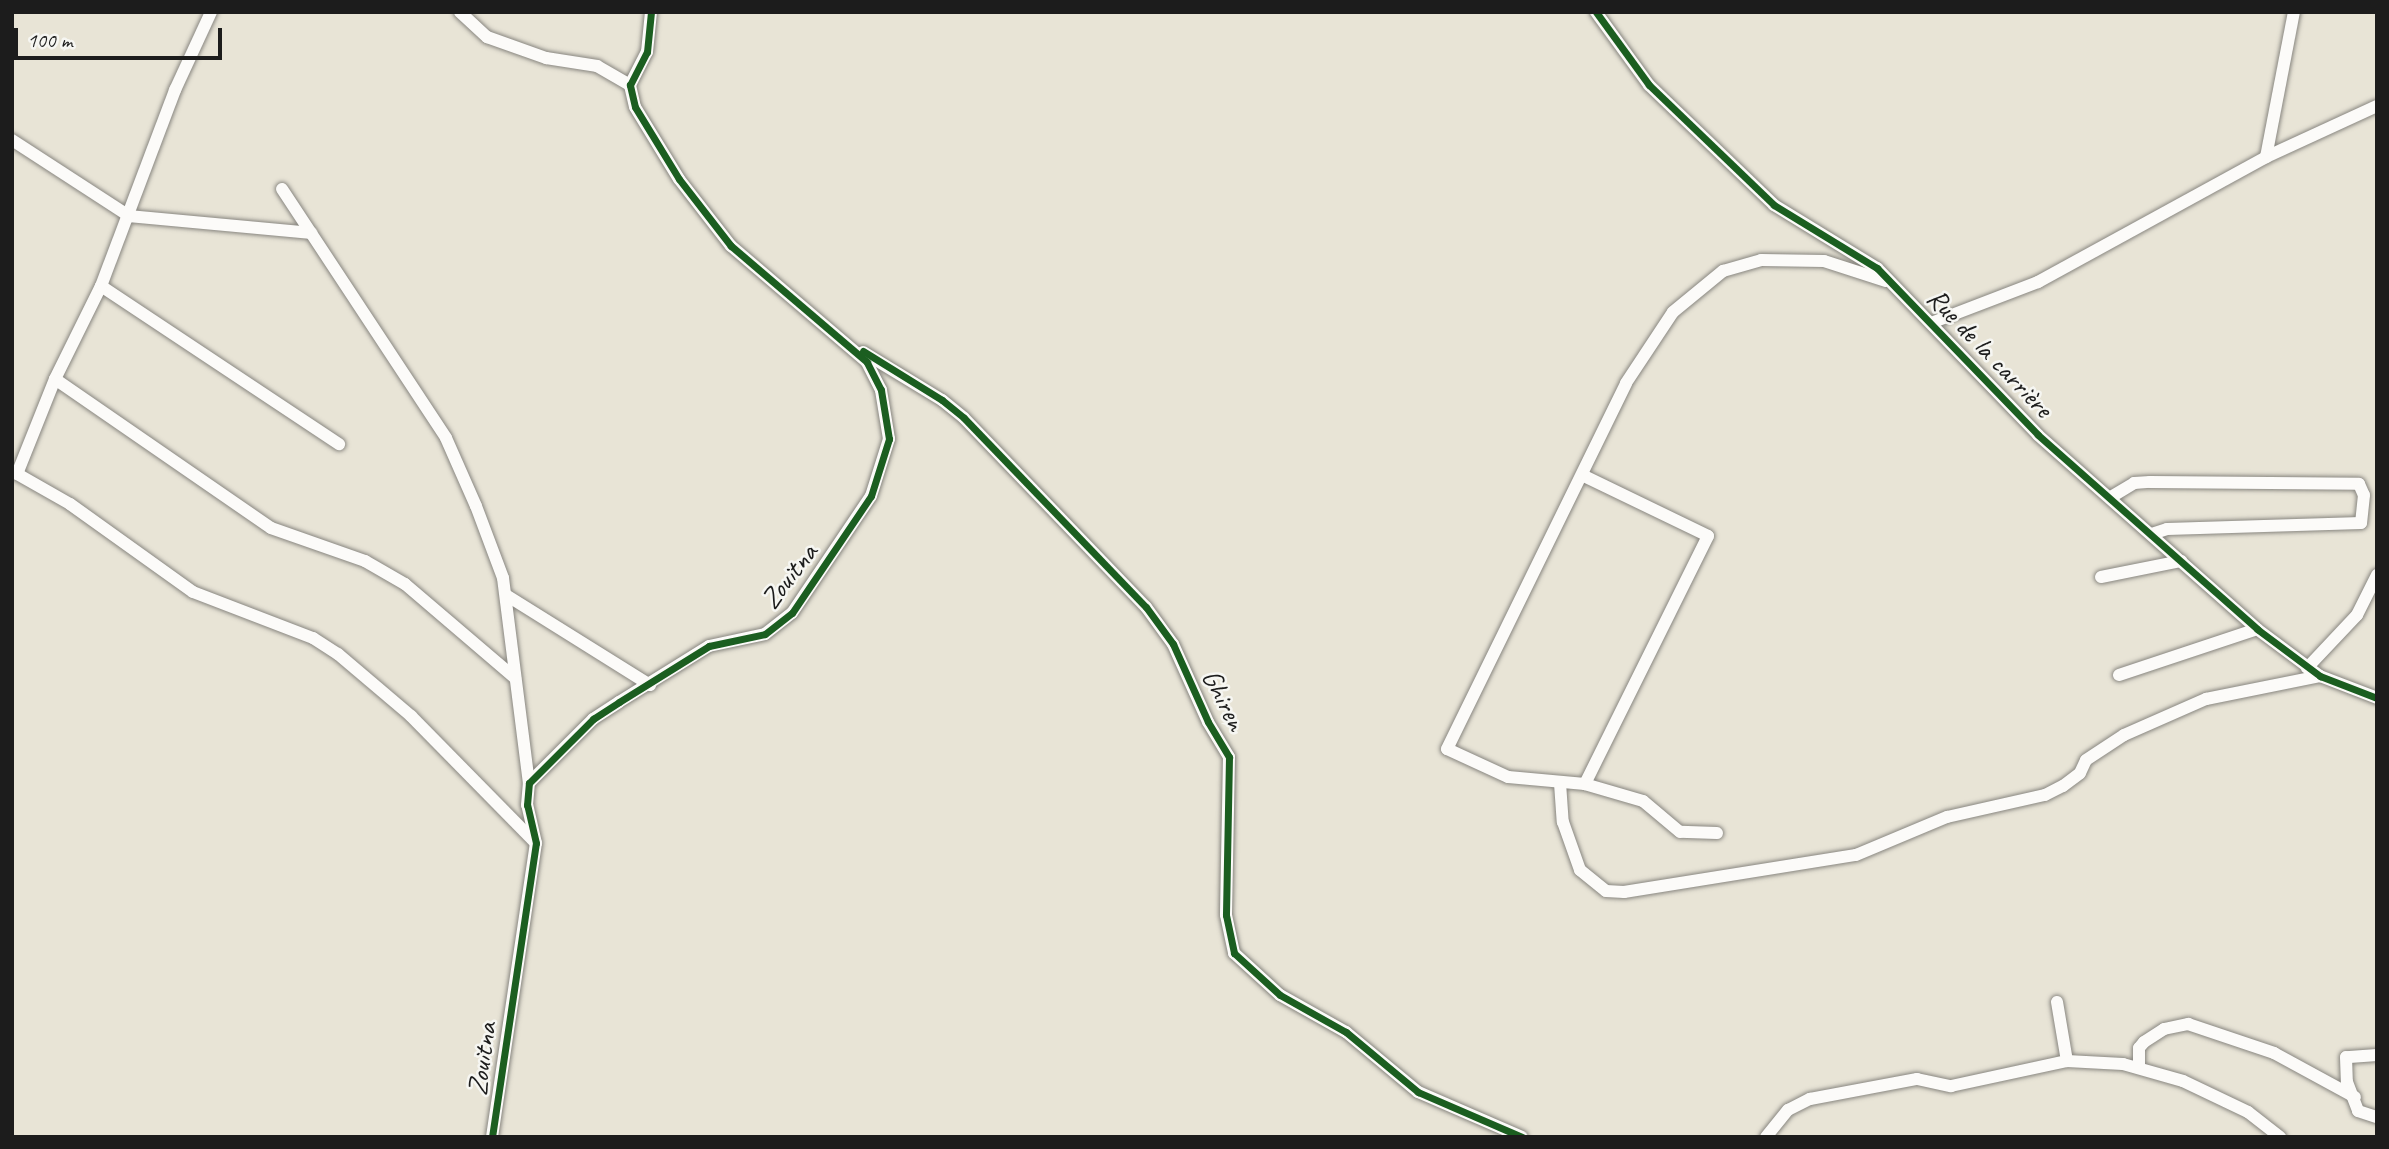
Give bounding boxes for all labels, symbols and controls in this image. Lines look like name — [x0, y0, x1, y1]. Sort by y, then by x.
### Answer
scale bar — [18, 14, 226, 58]
text: 100 m — [27, 27, 72, 53]
street label: Rue de la carrière — [1920, 281, 2060, 425]
street label: Zouitna — [753, 537, 825, 615]
street label: Ghiren — [1195, 664, 1253, 736]
street label: Zouitna — [460, 1020, 504, 1098]

